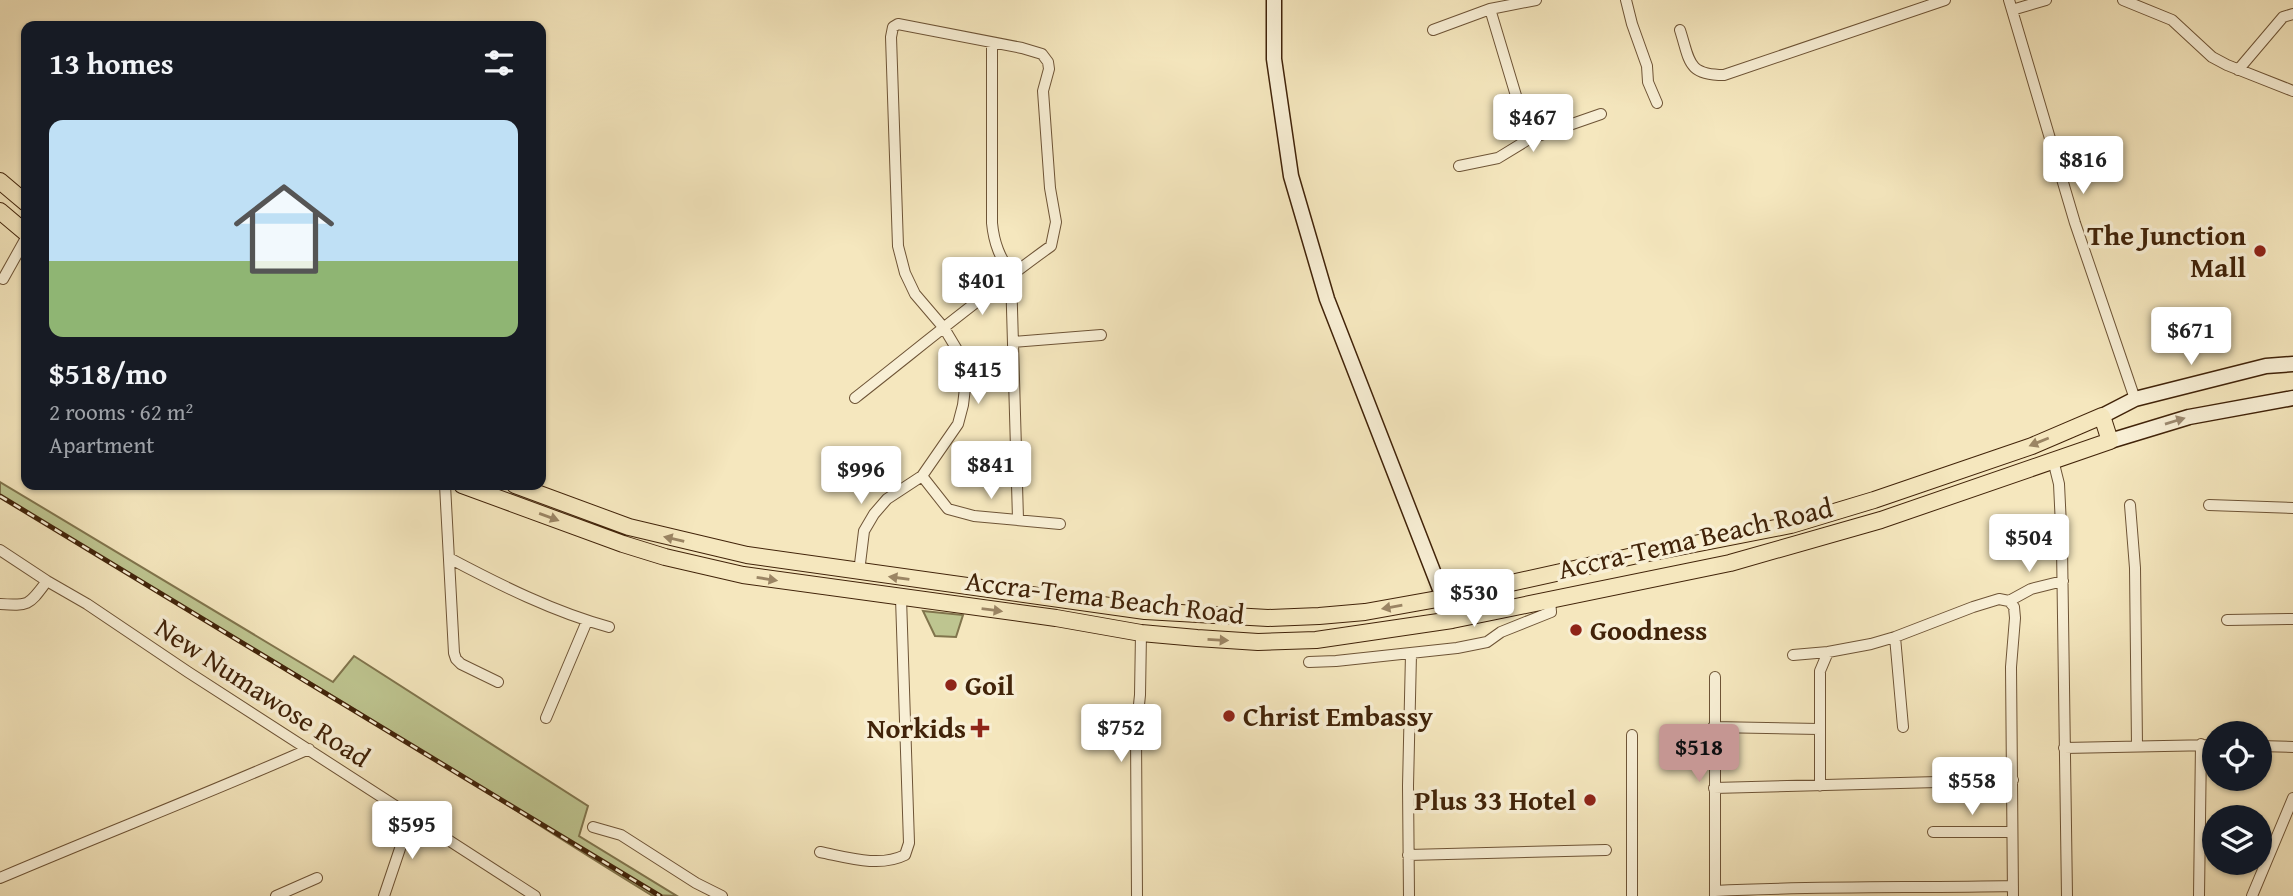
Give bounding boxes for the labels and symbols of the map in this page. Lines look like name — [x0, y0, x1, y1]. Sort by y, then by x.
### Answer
pin: $467 — [1492, 94, 1574, 154]
pin: $816 — [2042, 136, 2124, 196]
place label: The Junction Mall — [2087, 214, 2246, 287]
marker: The Junction Mall — [2252, 243, 2268, 259]
pin: $401 — [941, 258, 1023, 317]
pin: $671 — [2150, 308, 2232, 367]
pin: $415 — [937, 346, 1019, 406]
one-way arrow — [2165, 416, 2186, 426]
one-way arrow — [2028, 437, 2049, 448]
pin: $841 — [950, 442, 1032, 501]
pin: $996 — [820, 447, 902, 506]
street label: Accra-Tema Beach Road — [1554, 486, 1836, 589]
one-way arrow — [538, 512, 559, 523]
pin: $504 — [1988, 514, 2070, 574]
one-way arrow — [663, 533, 685, 544]
street label: Accra-Tema Beach Road — [963, 559, 1247, 634]
pin: $530 — [1433, 570, 1515, 629]
one-way arrow — [887, 572, 909, 583]
one-way arrow — [756, 573, 778, 584]
one-way arrow — [1381, 602, 1403, 613]
one-way arrow — [982, 604, 1004, 615]
street label: New Numawose Road — [148, 606, 379, 777]
place label: Goodness — [1590, 609, 1707, 650]
marker: Goodness — [1568, 622, 1584, 638]
one-way arrow — [1207, 634, 1229, 645]
place label: Goil — [965, 664, 1015, 705]
marker: Goil — [943, 677, 959, 693]
place label: Christ Embassy — [1243, 695, 1433, 736]
pin: $752 — [1080, 704, 1162, 764]
place label: Norkids — [867, 707, 966, 748]
marker: Christ Embassy — [1221, 708, 1237, 724]
marker: Norkids — [972, 720, 988, 736]
pin: $518 — [1658, 724, 1740, 784]
pin: $558 — [1931, 758, 2013, 817]
place label: Plus 33 Hotel — [1414, 779, 1576, 820]
marker: Plus 33 Hotel — [1582, 792, 1598, 808]
pin: $595 — [371, 802, 453, 861]

